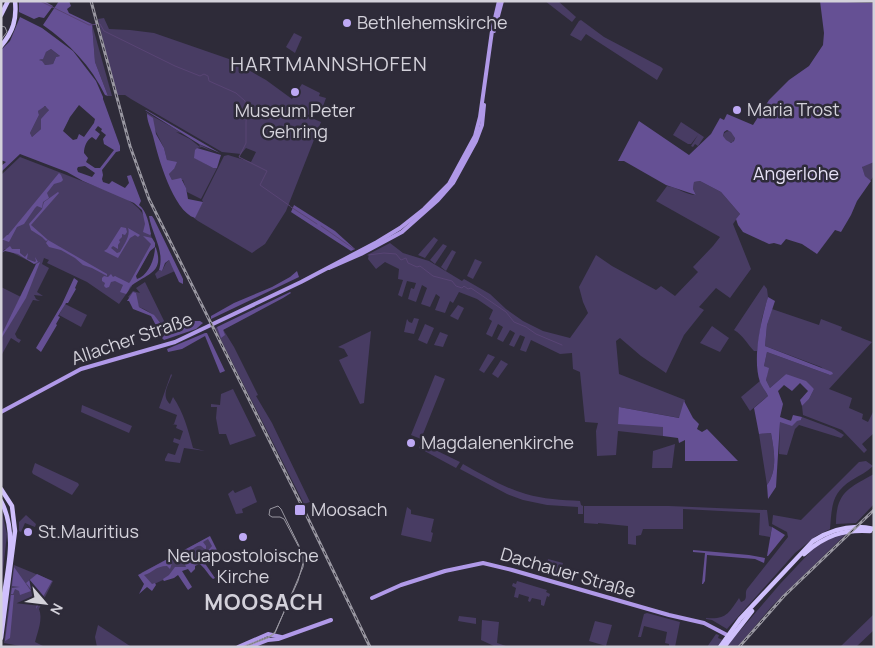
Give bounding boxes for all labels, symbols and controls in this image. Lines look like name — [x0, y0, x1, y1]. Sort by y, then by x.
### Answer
place label: Bethlehemskirche — [357, 10, 507, 34]
marker: Bethlehemskirche — [341, 17, 353, 29]
district label: HARTMANNSHOFEN — [230, 50, 428, 77]
marker: Museum Peter Gehring — [289, 86, 301, 98]
place label: Maria Trost — [747, 97, 840, 121]
place label: Museum Peter Gehring — [235, 98, 356, 143]
marker: Maria Trost — [731, 104, 743, 116]
park label: Angerlohe — [753, 161, 839, 185]
street label: Allacher Straße — [68, 306, 196, 370]
place label: Magdalenenkirche — [421, 430, 574, 454]
marker: Magdalenenkirche — [405, 437, 417, 449]
place label: Moosach — [311, 497, 387, 521]
marker: Moosach — [293, 503, 307, 517]
place label: St.Mauritius — [38, 519, 139, 543]
marker: St.Mauritius — [22, 526, 34, 538]
marker: Neuapostoloische Kirche — [237, 531, 249, 543]
street label: Dachauer Straße — [498, 541, 639, 603]
place label: Neuapostoloische Kirche — [167, 543, 319, 588]
north arrow — [20, 578, 70, 628]
district label: MOOSACH — [204, 587, 324, 617]
text: N — [46, 600, 68, 618]

